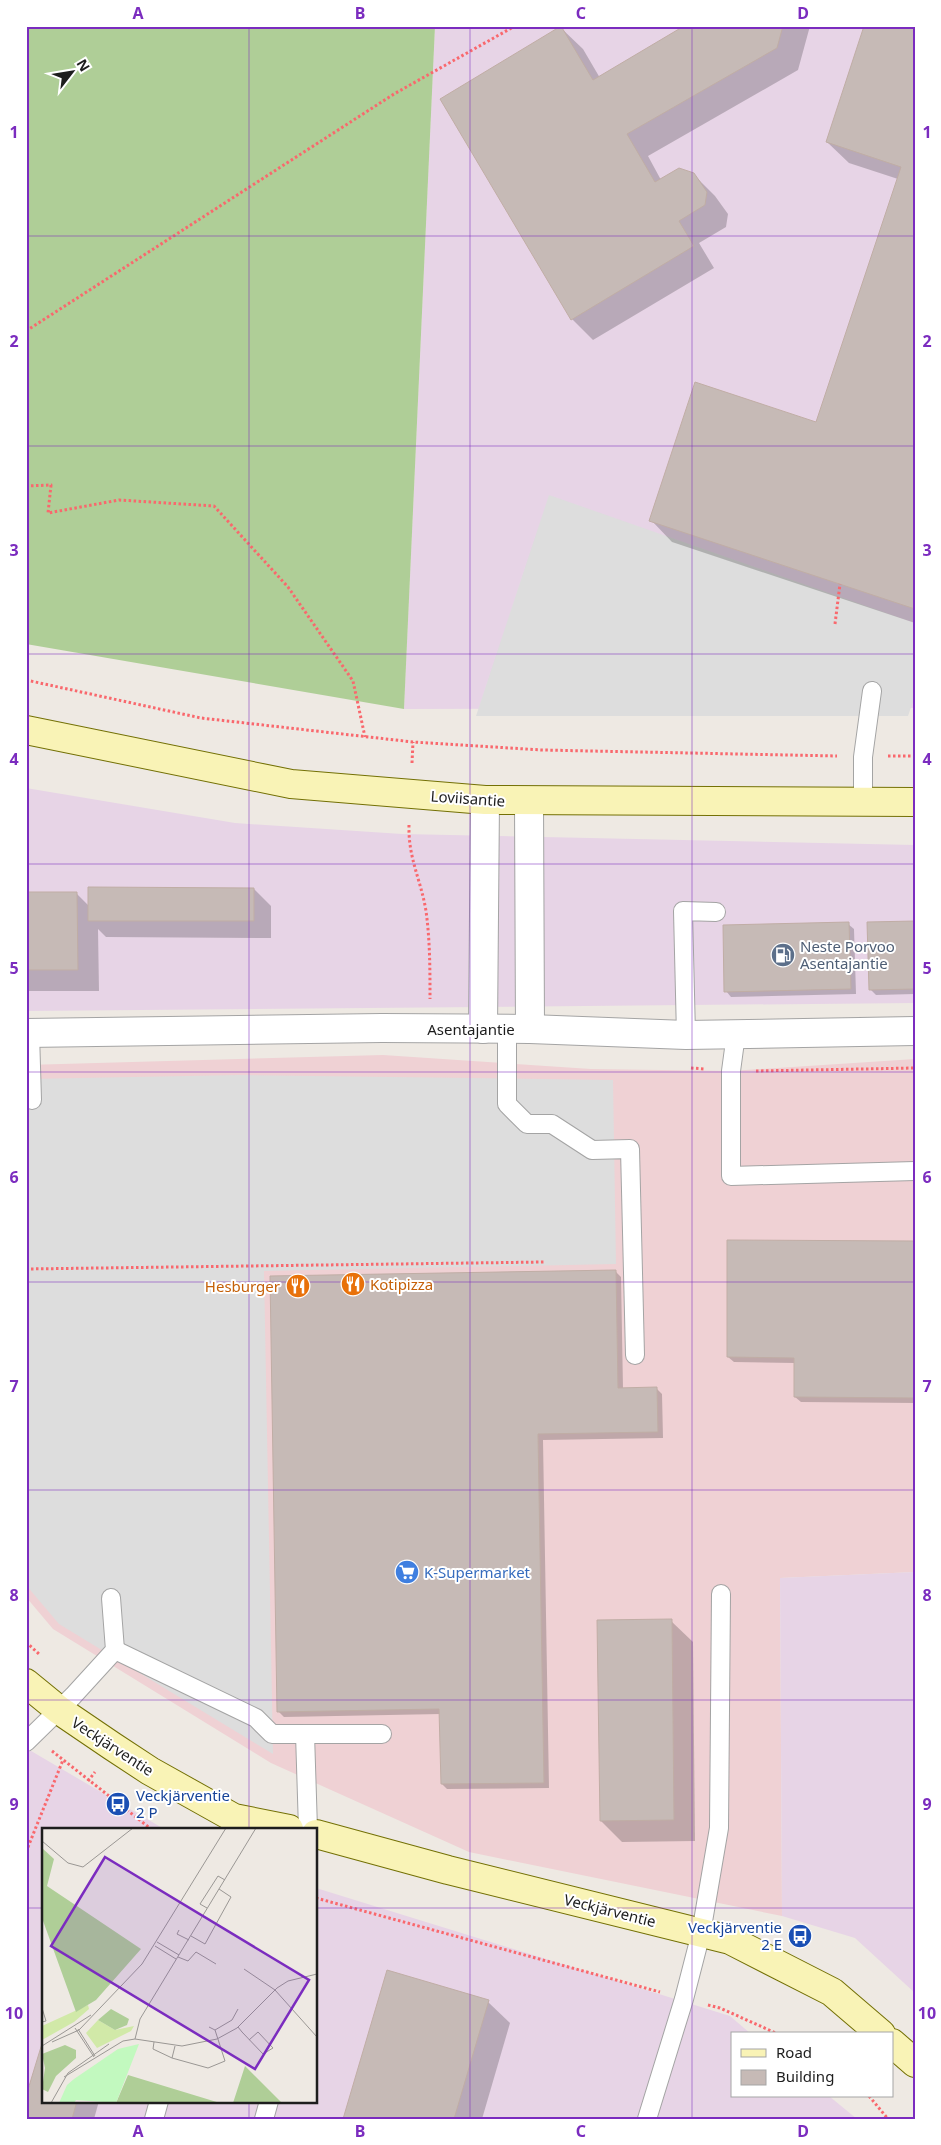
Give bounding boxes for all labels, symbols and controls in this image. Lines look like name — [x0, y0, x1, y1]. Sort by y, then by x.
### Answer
text: A — [132, 2, 144, 24]
text: B — [355, 2, 365, 24]
text: C — [576, 2, 586, 24]
text: D — [797, 2, 809, 24]
north arrow — [48, 48, 98, 98]
text: N — [72, 55, 95, 75]
text: 1 — [9, 121, 19, 143]
text: 1 — [922, 121, 932, 143]
text: 2 — [9, 330, 19, 352]
text: 2 — [922, 330, 932, 352]
text: 3 — [9, 539, 19, 561]
text: 3 — [922, 539, 932, 561]
text: 4 — [9, 748, 19, 770]
text: 4 — [922, 748, 932, 770]
street label: Loviisantie — [430, 785, 506, 811]
place label: Neste Porvoo Asentajantie — [800, 936, 895, 973]
fuel station icon: Neste Porvoo Asentajantie — [770, 942, 796, 968]
text: 5 — [9, 957, 19, 979]
text: 5 — [922, 957, 932, 979]
street label: Asentajantie — [427, 1019, 515, 1039]
text: 6 — [9, 1166, 19, 1188]
text: 6 — [922, 1166, 932, 1188]
restaurant icon: Kotipizza — [340, 1271, 366, 1297]
restaurant icon: Hesburger — [285, 1273, 311, 1299]
place label: Kotipizza — [370, 1274, 433, 1294]
place label: Hesburger — [205, 1276, 280, 1296]
text: 7 — [9, 1375, 19, 1397]
text: 7 — [922, 1375, 932, 1397]
supermarket icon: K-Supermarket — [394, 1559, 420, 1585]
place label: K-Supermarket — [424, 1562, 531, 1582]
text: 8 — [9, 1584, 19, 1606]
text: 8 — [922, 1584, 932, 1606]
street label: Veckjärventie — [68, 1712, 158, 1780]
place label: Veckjärventie 2 P — [136, 1785, 230, 1822]
bus stop icon: Veckjärventie 2 P — [105, 1791, 131, 1817]
text: 9 — [9, 1793, 19, 1815]
text: 9 — [922, 1793, 932, 1815]
inset map — [42, 1828, 318, 2102]
street label: Veckjärventie — [562, 1889, 658, 1931]
place label: Veckjärventie 2 E — [688, 1917, 782, 1954]
bus stop icon: Veckjärventie 2 E — [787, 1923, 813, 1949]
text: 10 — [5, 2002, 23, 2024]
text: 10 — [918, 2002, 936, 2024]
legend — [731, 2032, 894, 2098]
text: Road — [776, 2042, 812, 2062]
text: Building — [776, 2066, 834, 2086]
text: A — [132, 2120, 144, 2142]
text: B — [355, 2120, 365, 2142]
text: C — [576, 2120, 586, 2142]
text: D — [797, 2120, 809, 2142]

